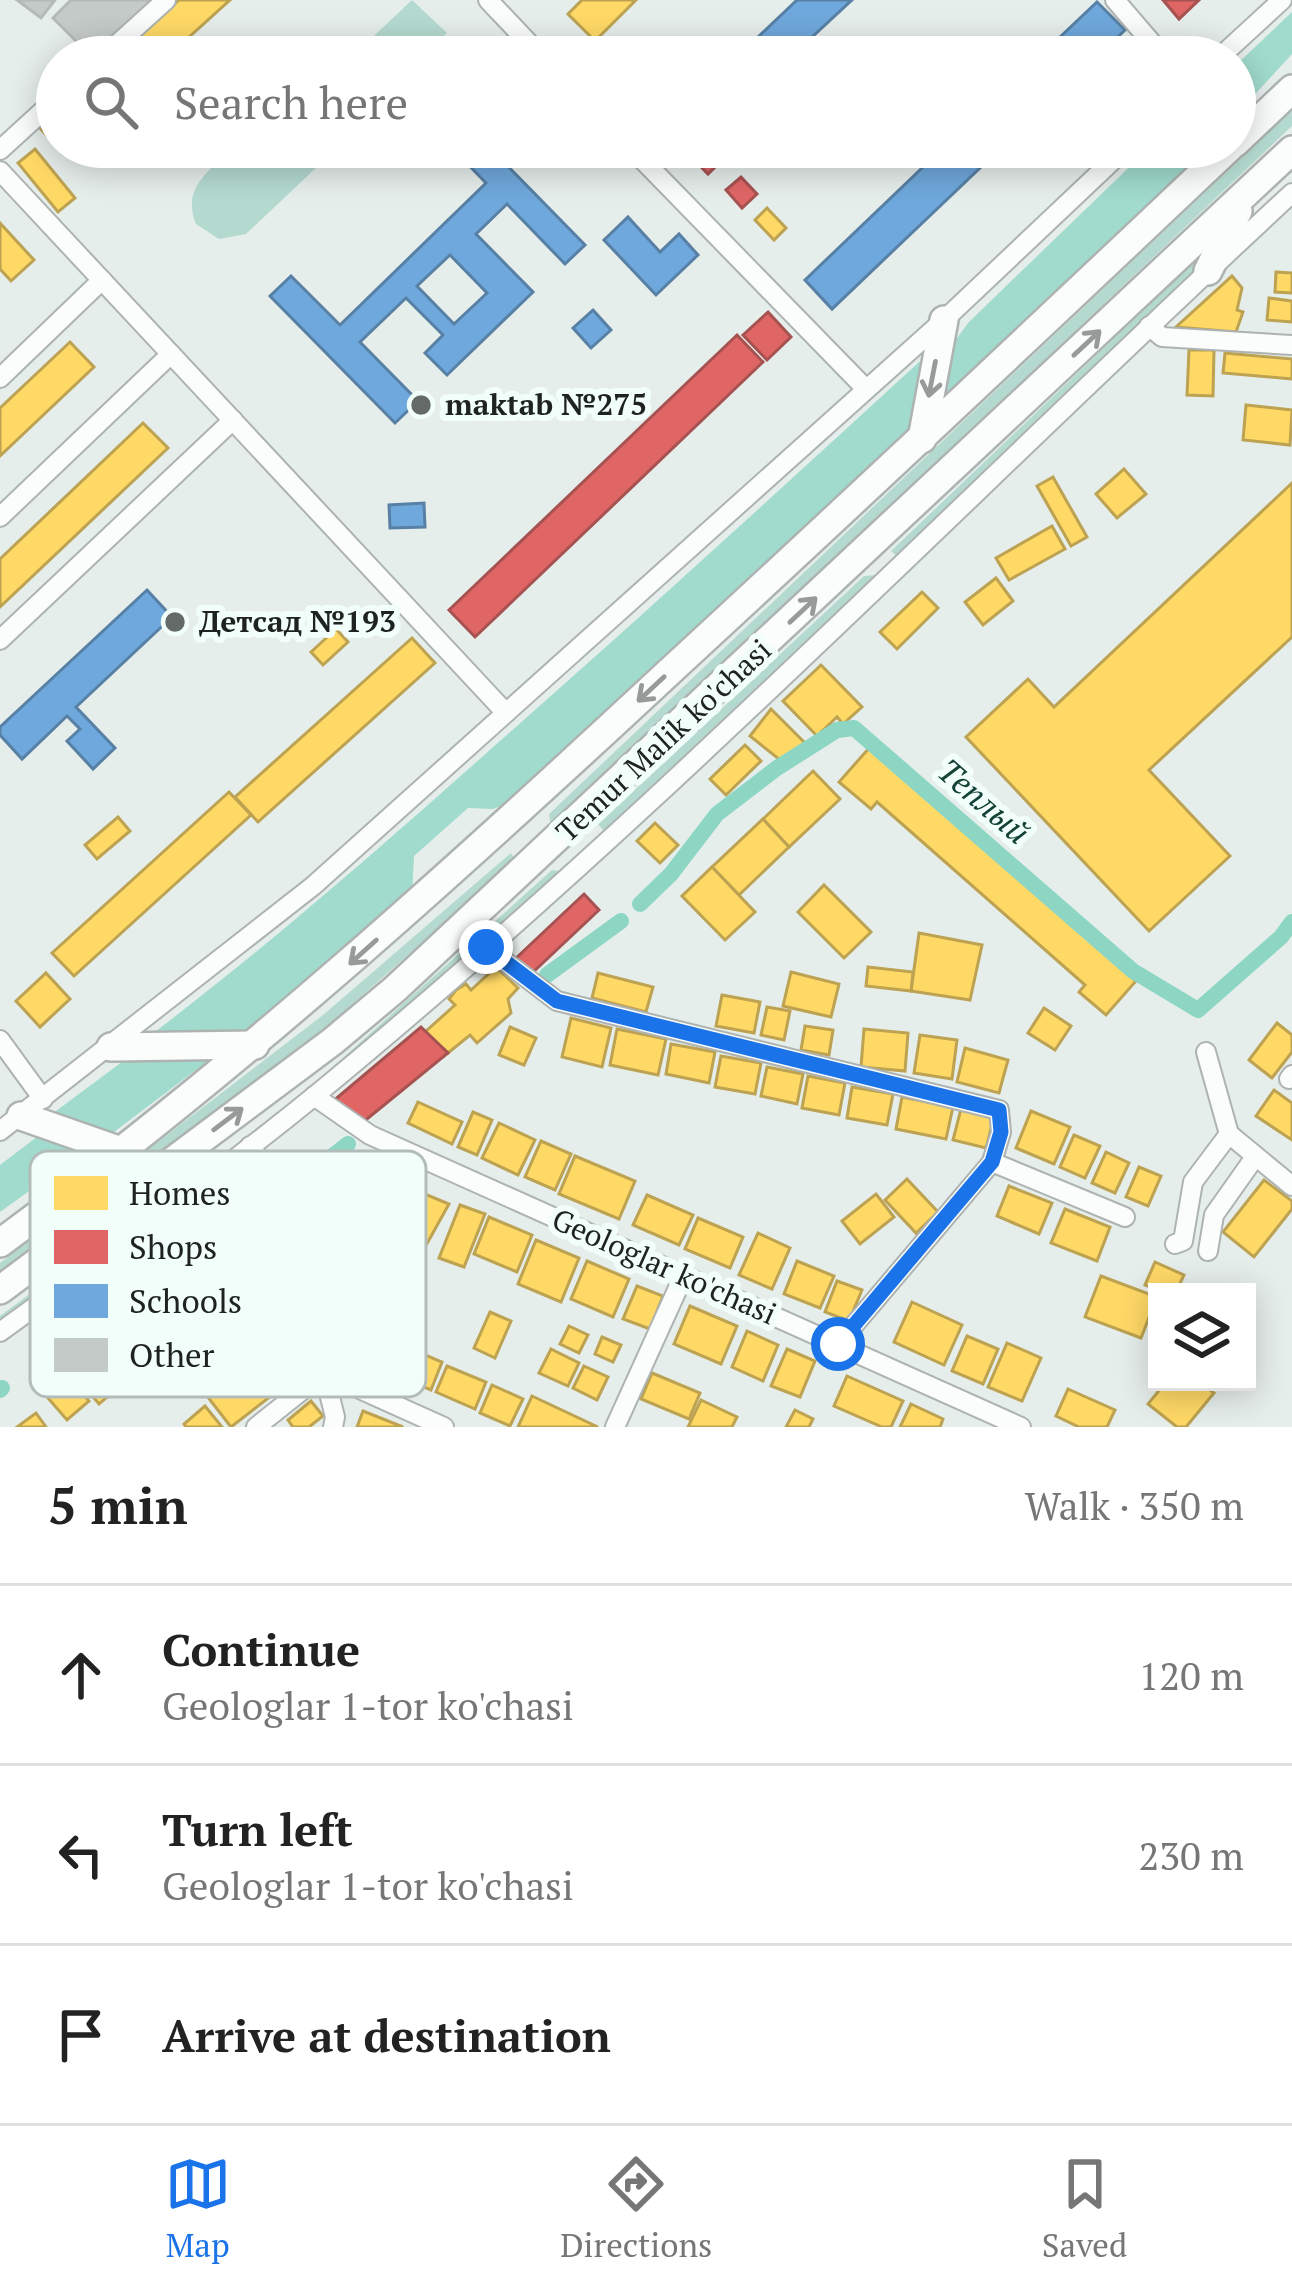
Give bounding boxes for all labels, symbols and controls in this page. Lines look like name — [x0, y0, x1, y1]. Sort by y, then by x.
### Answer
search box — [36, 36, 1256, 168]
icon: search — [78, 69, 144, 135]
text: Search here — [174, 72, 408, 132]
one-way arrow — [1071, 329, 1101, 357]
one-way arrow — [920, 359, 942, 398]
place label: maktab №275 — [445, 384, 647, 424]
marker: maktab №275 — [408, 392, 434, 418]
one-way arrow — [787, 597, 817, 625]
place label: Детсад №193 — [199, 601, 396, 641]
marker: Детсад №193 — [162, 609, 188, 635]
street label: Temur Malik ko'chasi — [547, 630, 780, 851]
one-way arrow — [636, 675, 666, 703]
water label: Теплый — [929, 749, 1040, 853]
route end — [459, 920, 513, 974]
one-way arrow — [348, 938, 378, 965]
one-way arrow — [212, 1107, 244, 1133]
legend — [30, 1151, 426, 1397]
text: Homes — [129, 1171, 231, 1214]
street label: Geologlar ko'chasi — [546, 1199, 783, 1333]
text: Shops — [129, 1225, 217, 1268]
text: Schools — [129, 1279, 242, 1322]
map controls — [1148, 1283, 1256, 1391]
button: layers — [1148, 1283, 1256, 1391]
route start — [811, 1317, 865, 1371]
text: Other — [129, 1333, 215, 1376]
text: 5 min — [48, 1471, 188, 1539]
text: Walk · 350 m — [1025, 1479, 1244, 1531]
text: Continue — [162, 1619, 360, 1679]
icon: ahead — [48, 1642, 114, 1708]
text: 120 m — [1139, 1649, 1244, 1701]
text: Geologlar 1-tor ko'chasi — [162, 1679, 574, 1731]
text: Turn left — [162, 1799, 353, 1859]
icon: left — [48, 1822, 114, 1888]
text: 230 m — [1139, 1829, 1244, 1881]
text: Geologlar 1-tor ko'chasi — [162, 1859, 574, 1911]
icon: arrive — [48, 2002, 114, 2068]
text: Arrive at destination — [162, 2005, 611, 2065]
tab: Map — [165, 2151, 231, 2266]
tab: Directions — [560, 2151, 712, 2266]
tab: Saved — [1042, 2151, 1127, 2266]

